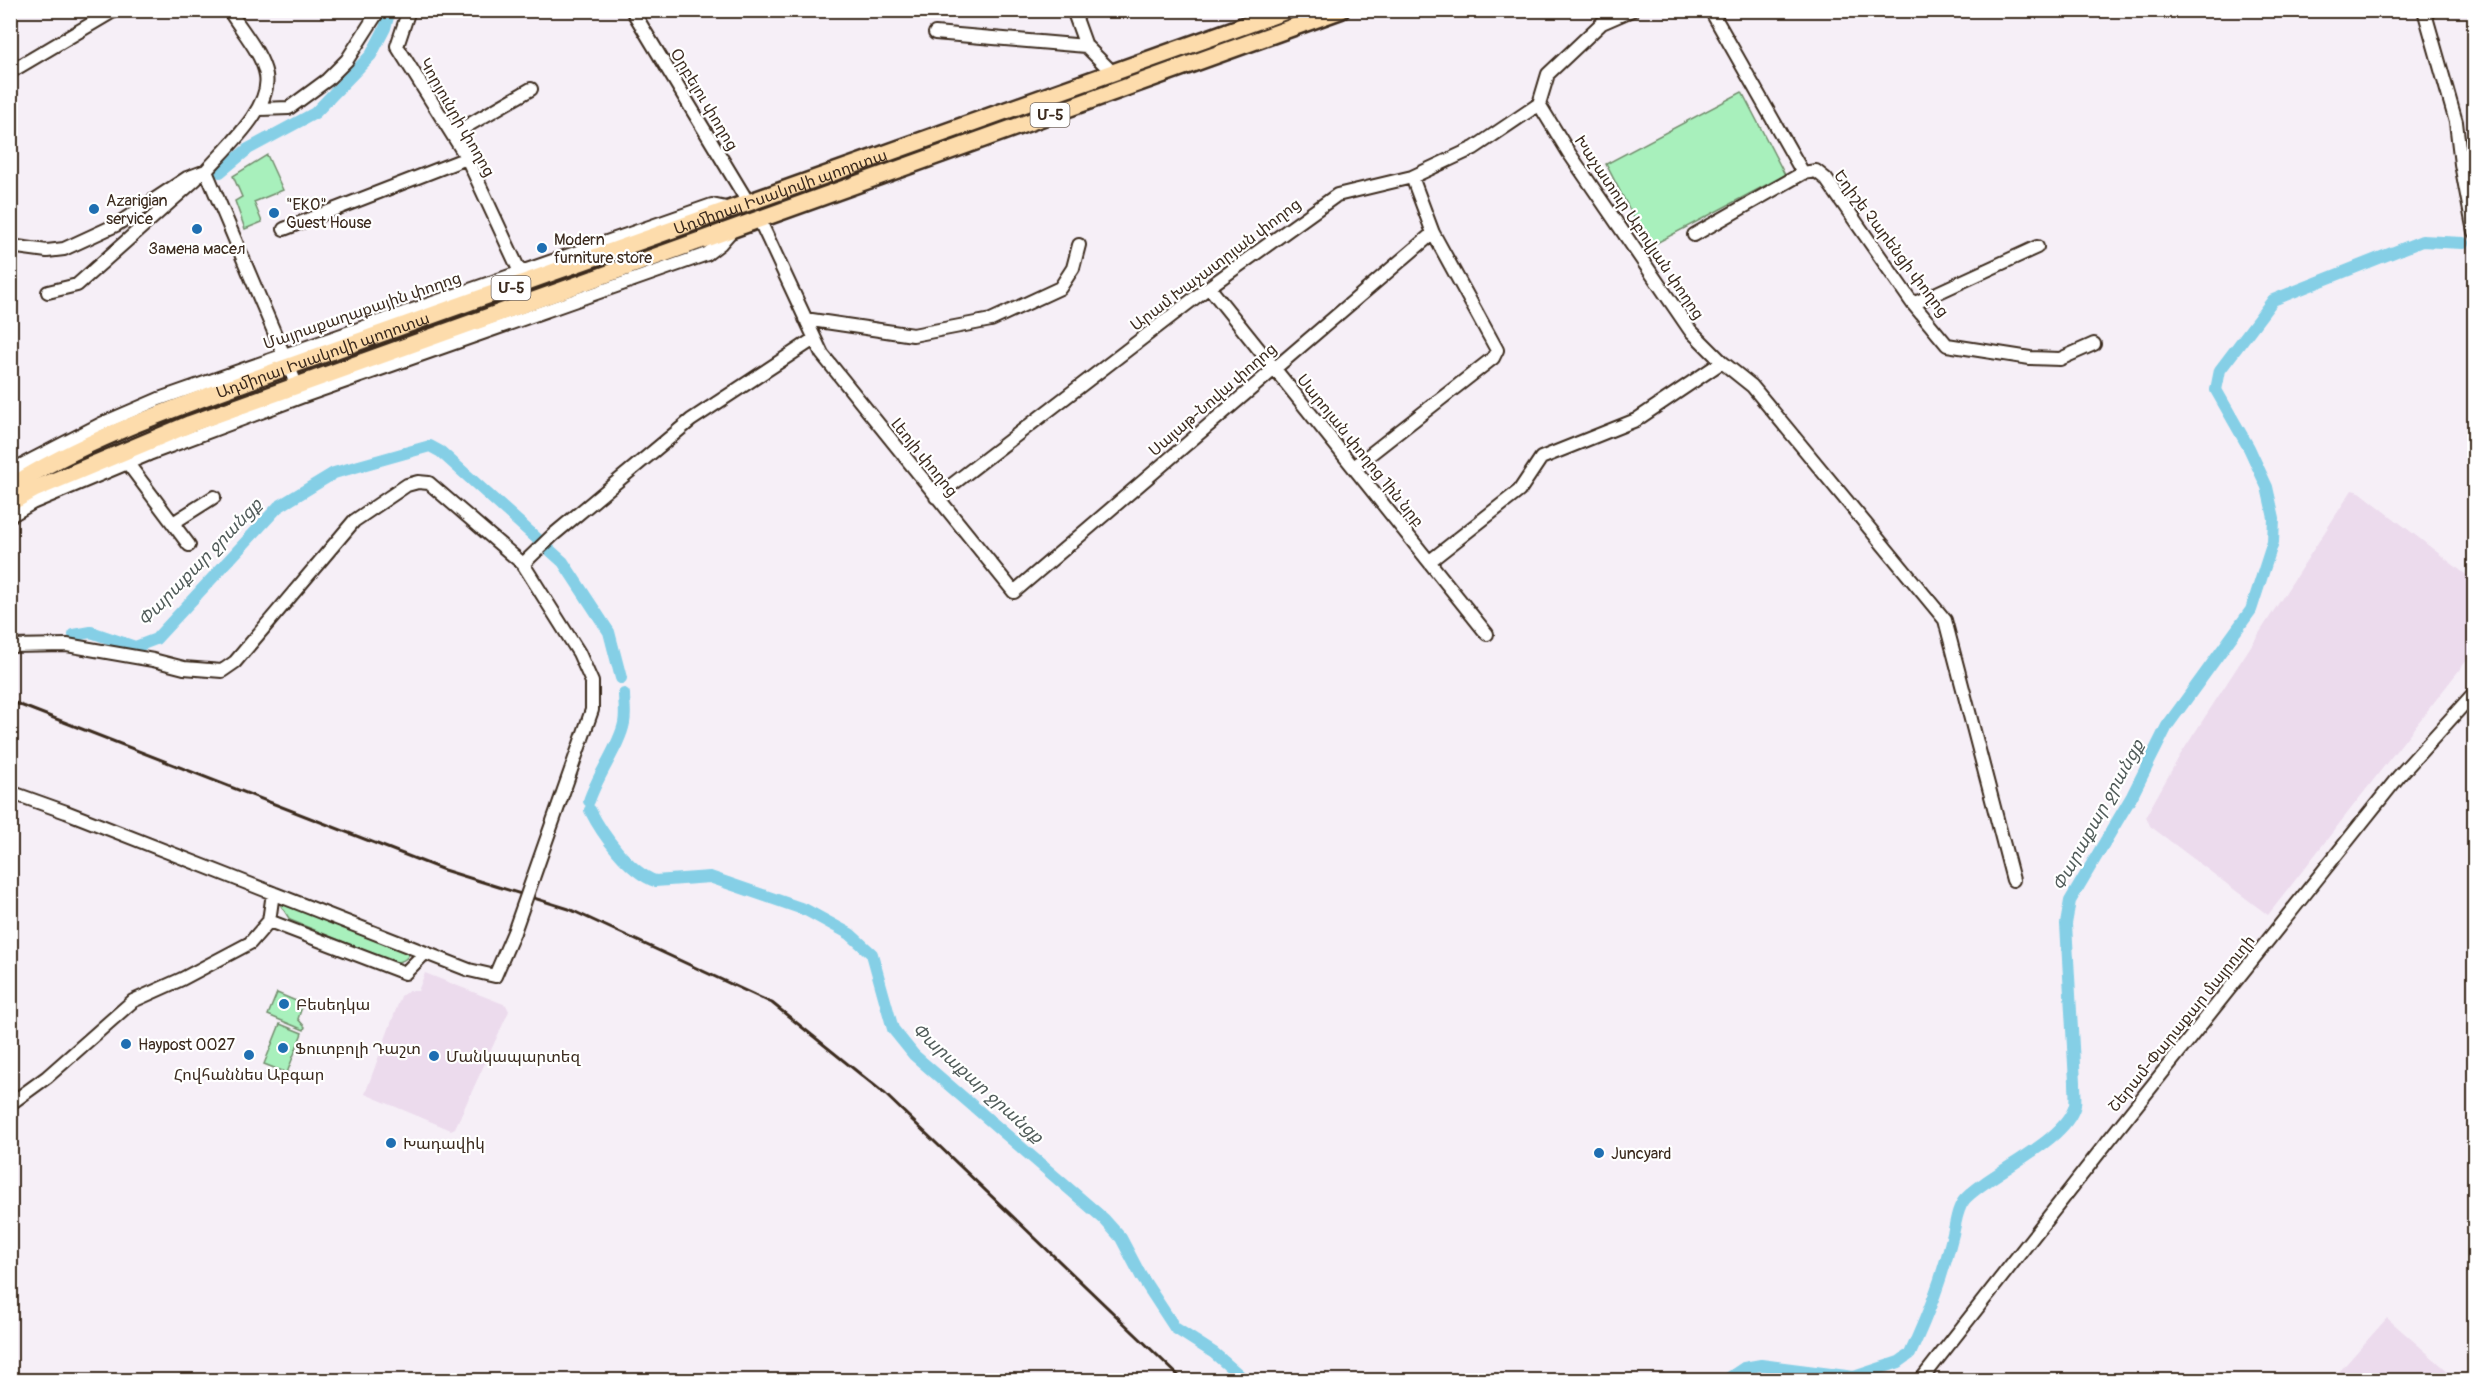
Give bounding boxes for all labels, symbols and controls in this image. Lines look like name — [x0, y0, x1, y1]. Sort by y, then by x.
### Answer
street label: Օրբելու փողոց — [666, 45, 742, 154]
street label: Կորյունրի փողոց — [415, 54, 499, 181]
road number: Մ-5 — [1030, 103, 1070, 127]
street label: Խաչատուր Աբովյան փողոց — [1570, 132, 1708, 324]
street label: Ադմիրալ Իսակովի պողոտա — [671, 145, 890, 239]
street label: Եղիշե Չարենցի փողոց — [1829, 166, 1953, 321]
place label: Azarigian service — [106, 191, 167, 229]
street label: Արամ Խաչատրյան փողոց — [1126, 194, 1305, 335]
place label: "ЕКО" Guest House — [286, 195, 372, 233]
marker: Azarigian service — [87, 202, 101, 216]
marker: "ЕКО" Guest House — [267, 206, 281, 220]
marker: Замена масел — [190, 222, 204, 236]
place label: Modern furniture store — [554, 230, 652, 268]
place label: Замена масел — [149, 239, 245, 259]
marker: Modern furniture store — [535, 241, 549, 255]
street label: Մայրաքաղաքային փողոց — [261, 268, 464, 354]
road number: Մ-5 — [492, 276, 530, 300]
street label: Ադմիրալ Իսակովի պողոտա — [213, 308, 432, 403]
street label: Սայաթ-Նովա փողոց — [1145, 339, 1281, 461]
street label: Սարոյան փողոց 1ին նրբ — [1292, 370, 1428, 531]
street label: Լեոյի փողոց — [886, 414, 962, 501]
water label: Փարաքար ջրանցք — [133, 493, 268, 631]
water label: Փարաքար ջրանցք — [2047, 735, 2150, 895]
street label: Շերամ-Փարաքար մայրուղի — [2104, 931, 2259, 1116]
place label: Բեսեդկա — [296, 995, 370, 1015]
marker: Բեսեդկա — [277, 997, 291, 1011]
water label: Փարաքար ջրանցք — [907, 1018, 1049, 1149]
place label: Haypost 0027 — [138, 1035, 235, 1055]
marker: Haypost 0027 — [119, 1037, 133, 1051]
place label: Ֆուտբոլի Դաշտ — [295, 1039, 421, 1059]
marker: Ֆուտբոլի Դաշտ — [276, 1041, 290, 1055]
place label: Մանկապարտեզ — [446, 1047, 581, 1067]
marker: Հովհաննես Աբգար — [242, 1048, 256, 1062]
marker: Մանկապարտեզ — [427, 1049, 441, 1063]
place label: Հովհաննես Աբգար — [174, 1065, 324, 1085]
place label: Խադավիկ — [403, 1134, 485, 1154]
marker: Խադավիկ — [384, 1136, 398, 1150]
place label: Juncyard — [1611, 1144, 1671, 1164]
marker: Juncyard — [1592, 1146, 1606, 1160]

